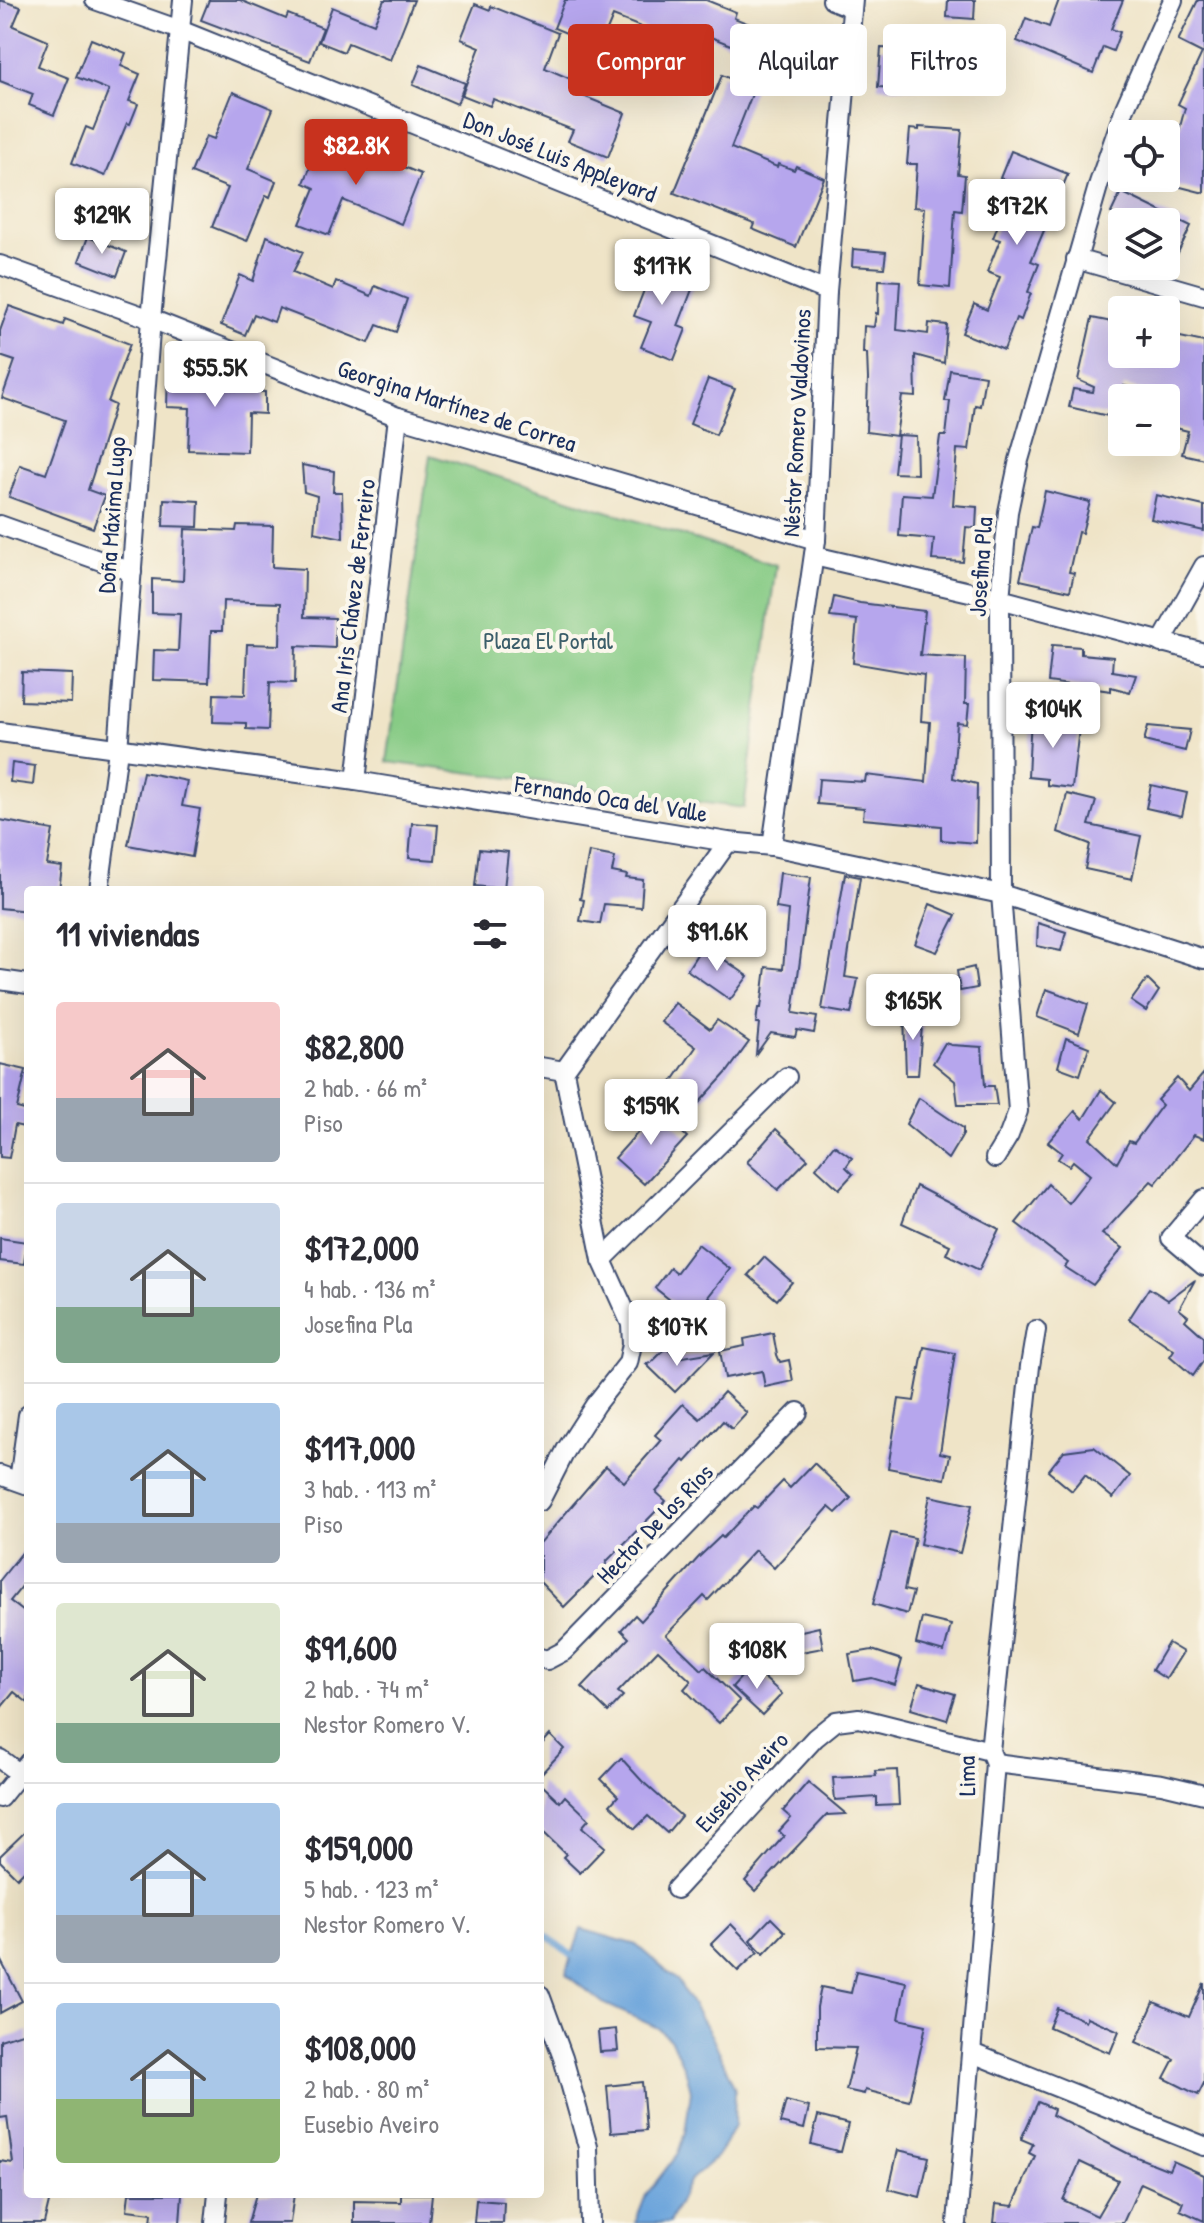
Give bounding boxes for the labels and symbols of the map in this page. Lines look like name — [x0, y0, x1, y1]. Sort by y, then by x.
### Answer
street label: Don José Luis Appleyard — [459, 103, 662, 209]
pin: $82.8K — [291, 119, 421, 187]
pin: $172K — [961, 179, 1073, 247]
pin: $129K — [46, 188, 158, 256]
pin: $117K — [606, 239, 718, 307]
street label: Néstor Romero Valdovinos — [774, 308, 818, 538]
pin: $55.5K — [150, 341, 280, 409]
street label: Georgina Martínez de Correa — [334, 351, 581, 459]
street label: Doña Máxima Lugo — [90, 435, 132, 594]
street label: Ana Iris Chávez de Ferreiro — [322, 477, 382, 715]
street label: Josefina Pla — [961, 516, 999, 618]
park label: Plaza El Portal — [483, 624, 613, 656]
pin: $104K — [997, 682, 1109, 750]
street label: Fernando Oca del Valle — [512, 767, 710, 829]
pin: $91.6K — [652, 905, 782, 973]
pin: $165K — [857, 974, 969, 1042]
pin: $159K — [595, 1079, 707, 1147]
pin: $107K — [621, 1300, 733, 1368]
street label: Hector De los Rios — [589, 1456, 720, 1590]
pin: $108K — [701, 1623, 813, 1691]
street label: Eusebio Aveiro — [688, 1724, 795, 1838]
street label: Lima — [950, 1756, 982, 1796]

